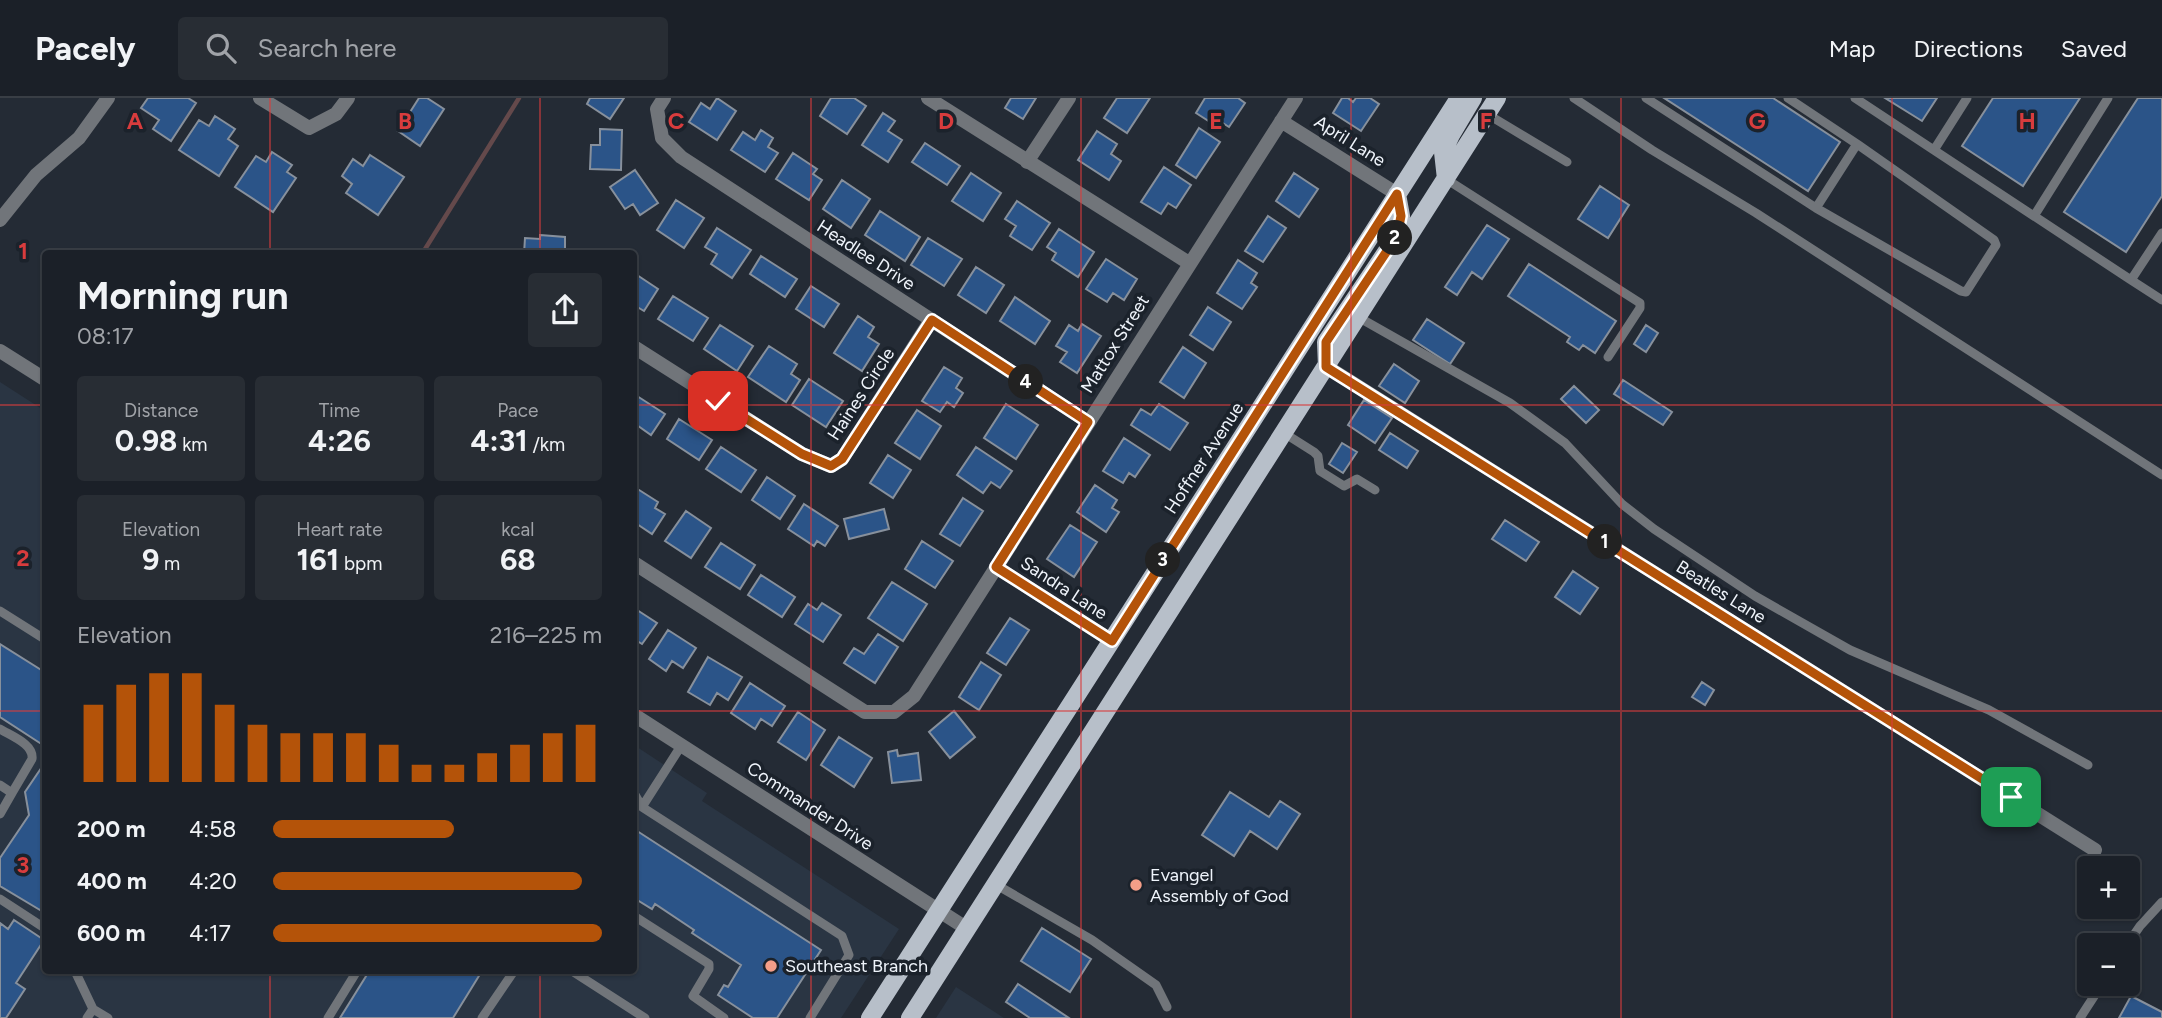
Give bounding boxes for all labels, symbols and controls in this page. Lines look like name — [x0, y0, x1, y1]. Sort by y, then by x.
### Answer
search box — [178, 17, 668, 80]
text: Pacely — [35, 29, 136, 68]
icon: search — [202, 29, 240, 67]
text: Search here — [258, 32, 397, 64]
text: Map — [1829, 34, 1875, 63]
text: Directions — [1913, 34, 2023, 63]
text: Saved — [2061, 34, 2127, 63]
text: A — [127, 107, 144, 135]
text: B — [398, 107, 412, 135]
text: C — [668, 107, 685, 135]
text: D — [938, 107, 954, 135]
text: E — [1209, 107, 1223, 135]
text: F — [1480, 107, 1493, 135]
text: G — [1748, 107, 1766, 135]
text: H — [2018, 107, 2036, 135]
street label: April Lane — [1310, 110, 1390, 172]
street label: Headlee Drive — [813, 215, 919, 295]
pin: 2 — [1378, 220, 1412, 256]
text: 2 — [1389, 226, 1400, 249]
text: 1 — [18, 237, 28, 265]
text: Morning run — [77, 273, 289, 319]
button: share — [528, 273, 602, 347]
street label: Mattox Street — [1076, 291, 1154, 397]
text: 08:17 — [77, 322, 134, 350]
street label: Haines Circle — [823, 343, 899, 445]
pin: 4 — [1009, 364, 1044, 400]
text: 4 — [1019, 370, 1032, 393]
pin — [688, 371, 748, 431]
icon: check — [699, 382, 737, 420]
street label: Hoffner Avenue — [1160, 398, 1248, 518]
text: Distance — [124, 399, 198, 422]
text: Time — [319, 399, 360, 422]
text: Pace — [497, 399, 538, 422]
text: 0.98 — [115, 422, 177, 459]
text: 4:26 — [308, 422, 371, 459]
text: 4:31 — [470, 422, 528, 459]
text: km — [177, 433, 208, 456]
text: /km — [528, 433, 565, 456]
text: Elevation — [122, 518, 200, 541]
text: Heart rate — [296, 518, 383, 541]
text: kcal — [501, 518, 534, 541]
pin: 1 — [1588, 524, 1622, 560]
text: 1 — [1600, 530, 1609, 553]
text: 9 — [142, 541, 159, 578]
text: 161 — [297, 541, 339, 578]
text: 68 — [500, 541, 536, 578]
pin: 3 — [1146, 542, 1180, 578]
text: 2 — [16, 544, 30, 572]
text: 3 — [1157, 548, 1168, 571]
text: m — [159, 552, 180, 575]
text: bpm — [339, 552, 382, 575]
street label: Sandra Lane — [1017, 552, 1112, 624]
street label: Beatles Lane — [1672, 556, 1770, 628]
text: Elevation — [77, 621, 172, 649]
text: 216–225 m — [490, 621, 602, 649]
street label: Commander Drive — [743, 757, 877, 855]
pin — [1981, 767, 2041, 827]
icon: arrive — [1992, 778, 2030, 816]
text: 200 m — [77, 815, 146, 843]
text: 4:58 — [189, 815, 236, 843]
text: 3 — [17, 851, 29, 879]
map controls — [2077, 856, 2140, 996]
button: + — [2077, 856, 2140, 919]
place label: Evangel Assembly of God — [1150, 864, 1289, 907]
text: 400 m — [77, 867, 147, 895]
text: 4:20 — [189, 867, 237, 895]
marker: Evangel Assembly of God — [1128, 877, 1144, 893]
text: 600 m — [77, 919, 146, 947]
text: 4:17 — [189, 919, 231, 947]
button: − — [2077, 933, 2140, 996]
place label: Southeast Branch — [785, 955, 928, 977]
marker: Southeast Branch — [763, 958, 779, 974]

